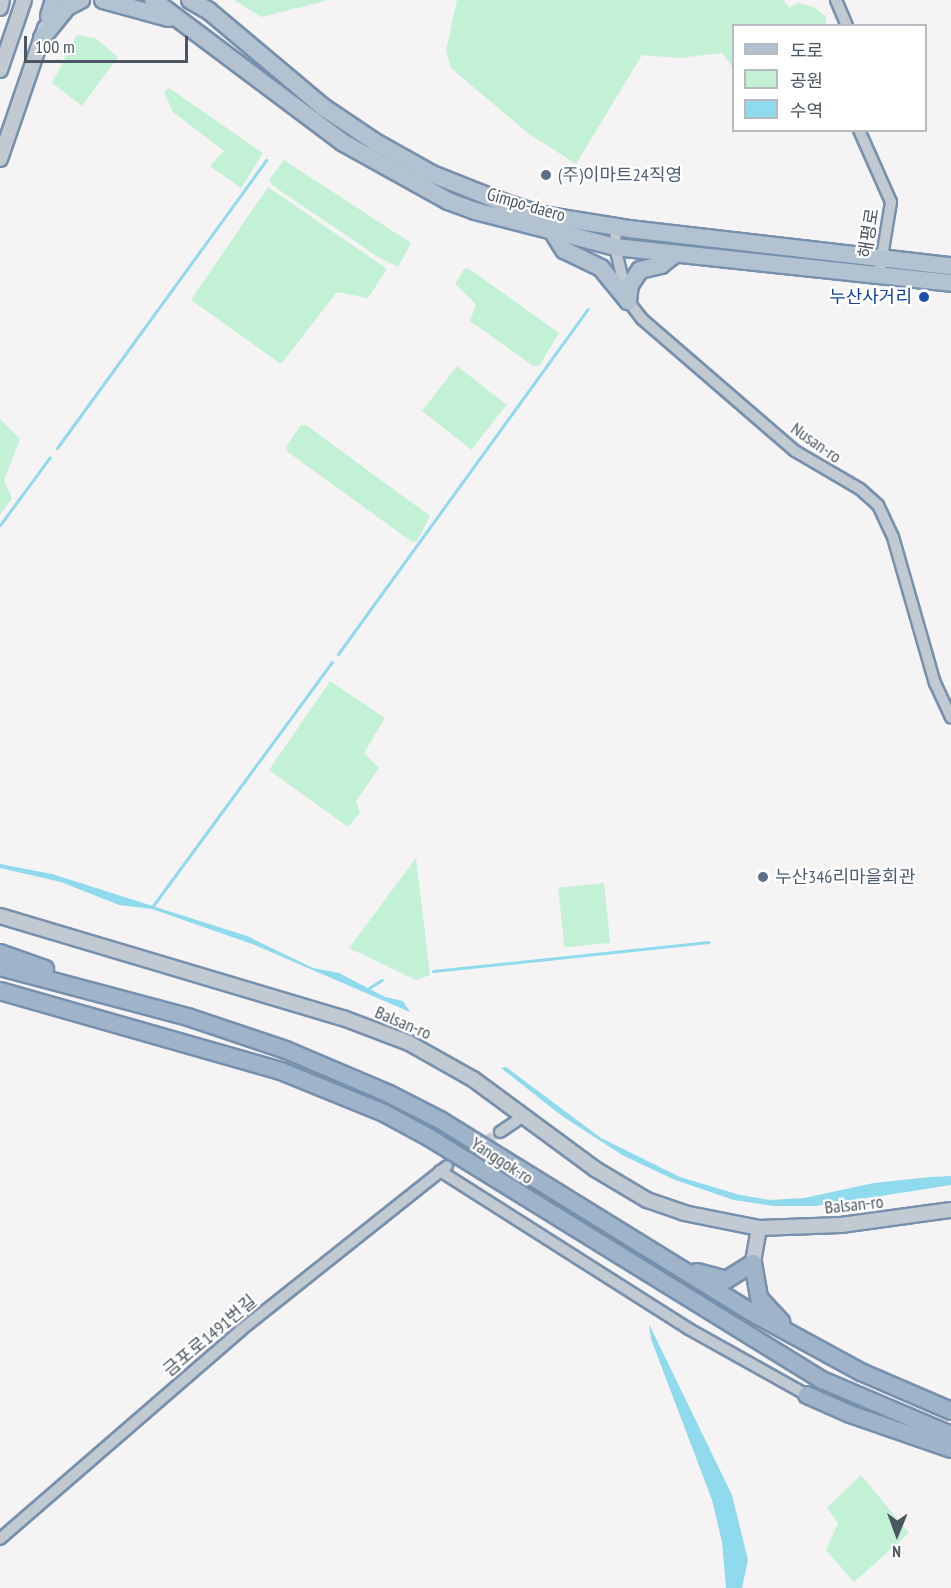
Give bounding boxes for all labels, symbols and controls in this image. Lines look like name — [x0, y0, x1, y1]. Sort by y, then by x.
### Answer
scale bar — [27, 24, 190, 62]
legend — [732, 24, 927, 132]
text: 100 m — [35, 35, 75, 58]
text: 도로 — [790, 39, 823, 62]
text: 공원 — [790, 69, 823, 92]
text: 수역 — [790, 99, 823, 122]
place label: (주)이마트24직영 — [558, 164, 682, 186]
marker: (주)이마트24직영 — [539, 168, 553, 182]
street label: Gimpo-daero — [484, 184, 568, 226]
street label: 해평로 — [854, 207, 884, 259]
place label: 누산사거리 — [829, 286, 912, 308]
marker: 누산사거리 — [917, 290, 931, 304]
street label: Nusan-ro — [787, 418, 845, 468]
place label: 누산346리마을회관 — [775, 866, 915, 888]
marker: 누산346리마을회관 — [756, 870, 770, 884]
street label: Balsan-ro — [372, 1002, 434, 1044]
street label: Yanggok-ro — [467, 1133, 537, 1189]
street label: Balsan-ro — [824, 1191, 884, 1219]
street label: 금포로1491번길 — [159, 1291, 261, 1381]
north arrow — [867, 1504, 927, 1564]
text: N — [892, 1542, 901, 1562]

